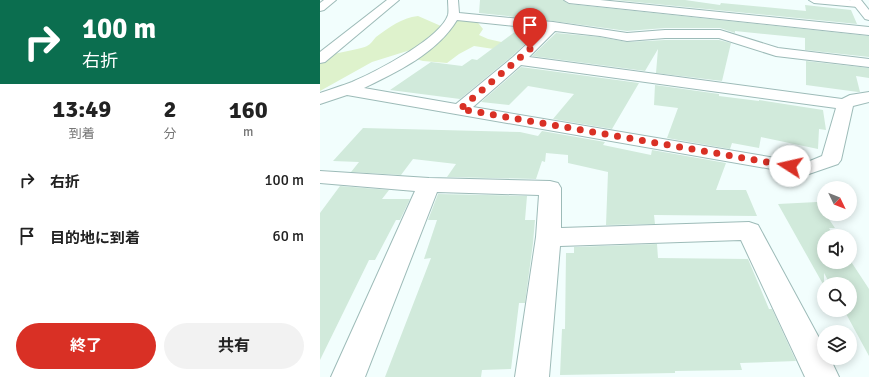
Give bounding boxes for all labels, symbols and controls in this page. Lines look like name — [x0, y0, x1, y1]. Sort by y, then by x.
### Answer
pin — [513, 8, 547, 49]
text: 100 m — [82, 12, 156, 46]
icon: arrive — [519, 14, 541, 36]
icon: right — [16, 16, 68, 68]
text: 右折 — [82, 50, 118, 72]
text: 13:49 — [52, 94, 111, 124]
text: 2 — [164, 94, 176, 124]
text: 160 — [229, 95, 268, 125]
text: m — [243, 124, 253, 140]
text: 到着 — [69, 126, 95, 142]
text: 分 — [163, 126, 177, 142]
position arrow — [769, 145, 811, 187]
icon: right — [16, 169, 38, 191]
text: 100 m — [264, 171, 304, 189]
text: 右折 — [50, 173, 80, 191]
north arrow — [817, 181, 857, 221]
map controls — [817, 181, 857, 365]
icon: arrive — [16, 225, 38, 247]
text: 60 m — [273, 227, 304, 245]
text: 目的地に到着 — [50, 229, 140, 247]
button: sound — [817, 229, 857, 269]
button: search — [817, 277, 857, 317]
button: 終了 — [16, 323, 156, 369]
button: 共有 — [164, 323, 304, 369]
button: layers — [817, 325, 857, 365]

